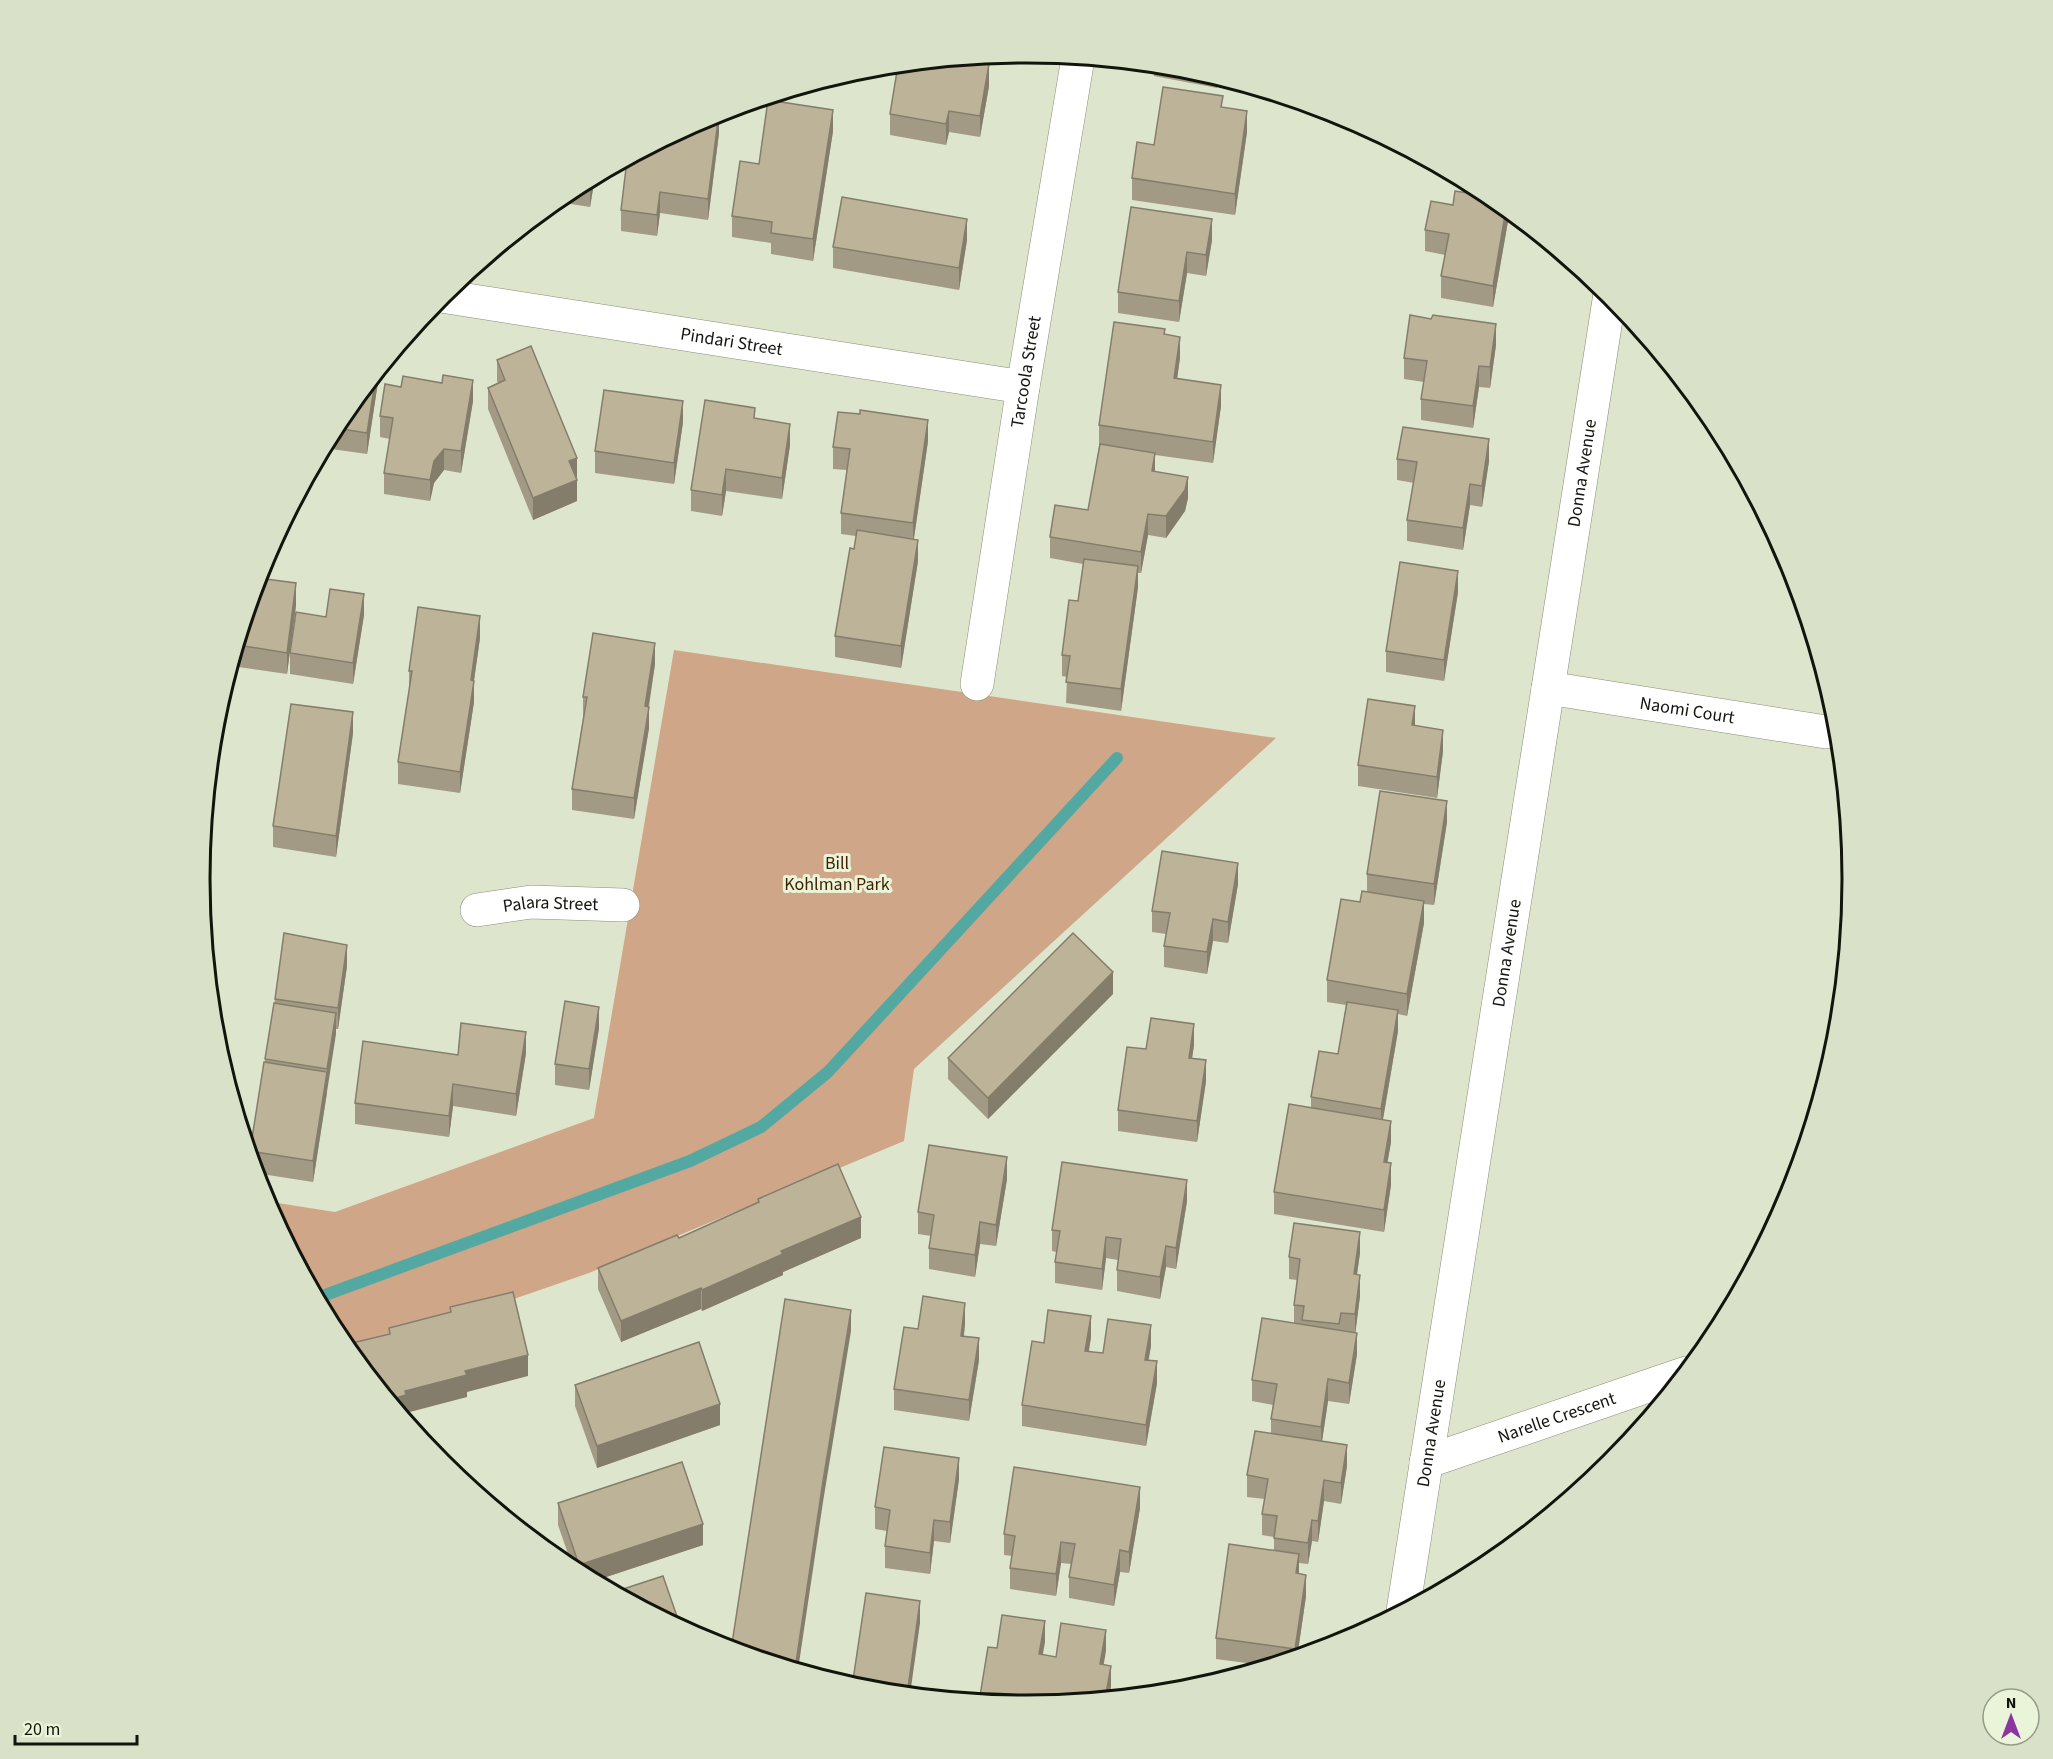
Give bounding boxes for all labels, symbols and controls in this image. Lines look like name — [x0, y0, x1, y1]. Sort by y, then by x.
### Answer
street label: Tarcoola Street — [1005, 314, 1048, 430]
street label: Pindari Street — [679, 322, 784, 362]
street label: Donna Avenue — [1562, 417, 1603, 529]
street label: Naomi Court — [1638, 691, 1736, 730]
park label: Bill Kohlman Park — [784, 851, 890, 897]
street label: Palara Street — [501, 890, 599, 919]
street label: Donna Avenue — [1486, 897, 1528, 1009]
street label: Donna Avenue — [1411, 1378, 1452, 1489]
street label: Narelle Crescent — [1494, 1386, 1619, 1450]
north arrow — [1981, 1687, 2041, 1747]
text: N — [2006, 1692, 2016, 1714]
scale bar — [15, 1708, 136, 1746]
text: 20 m — [24, 1717, 60, 1742]

